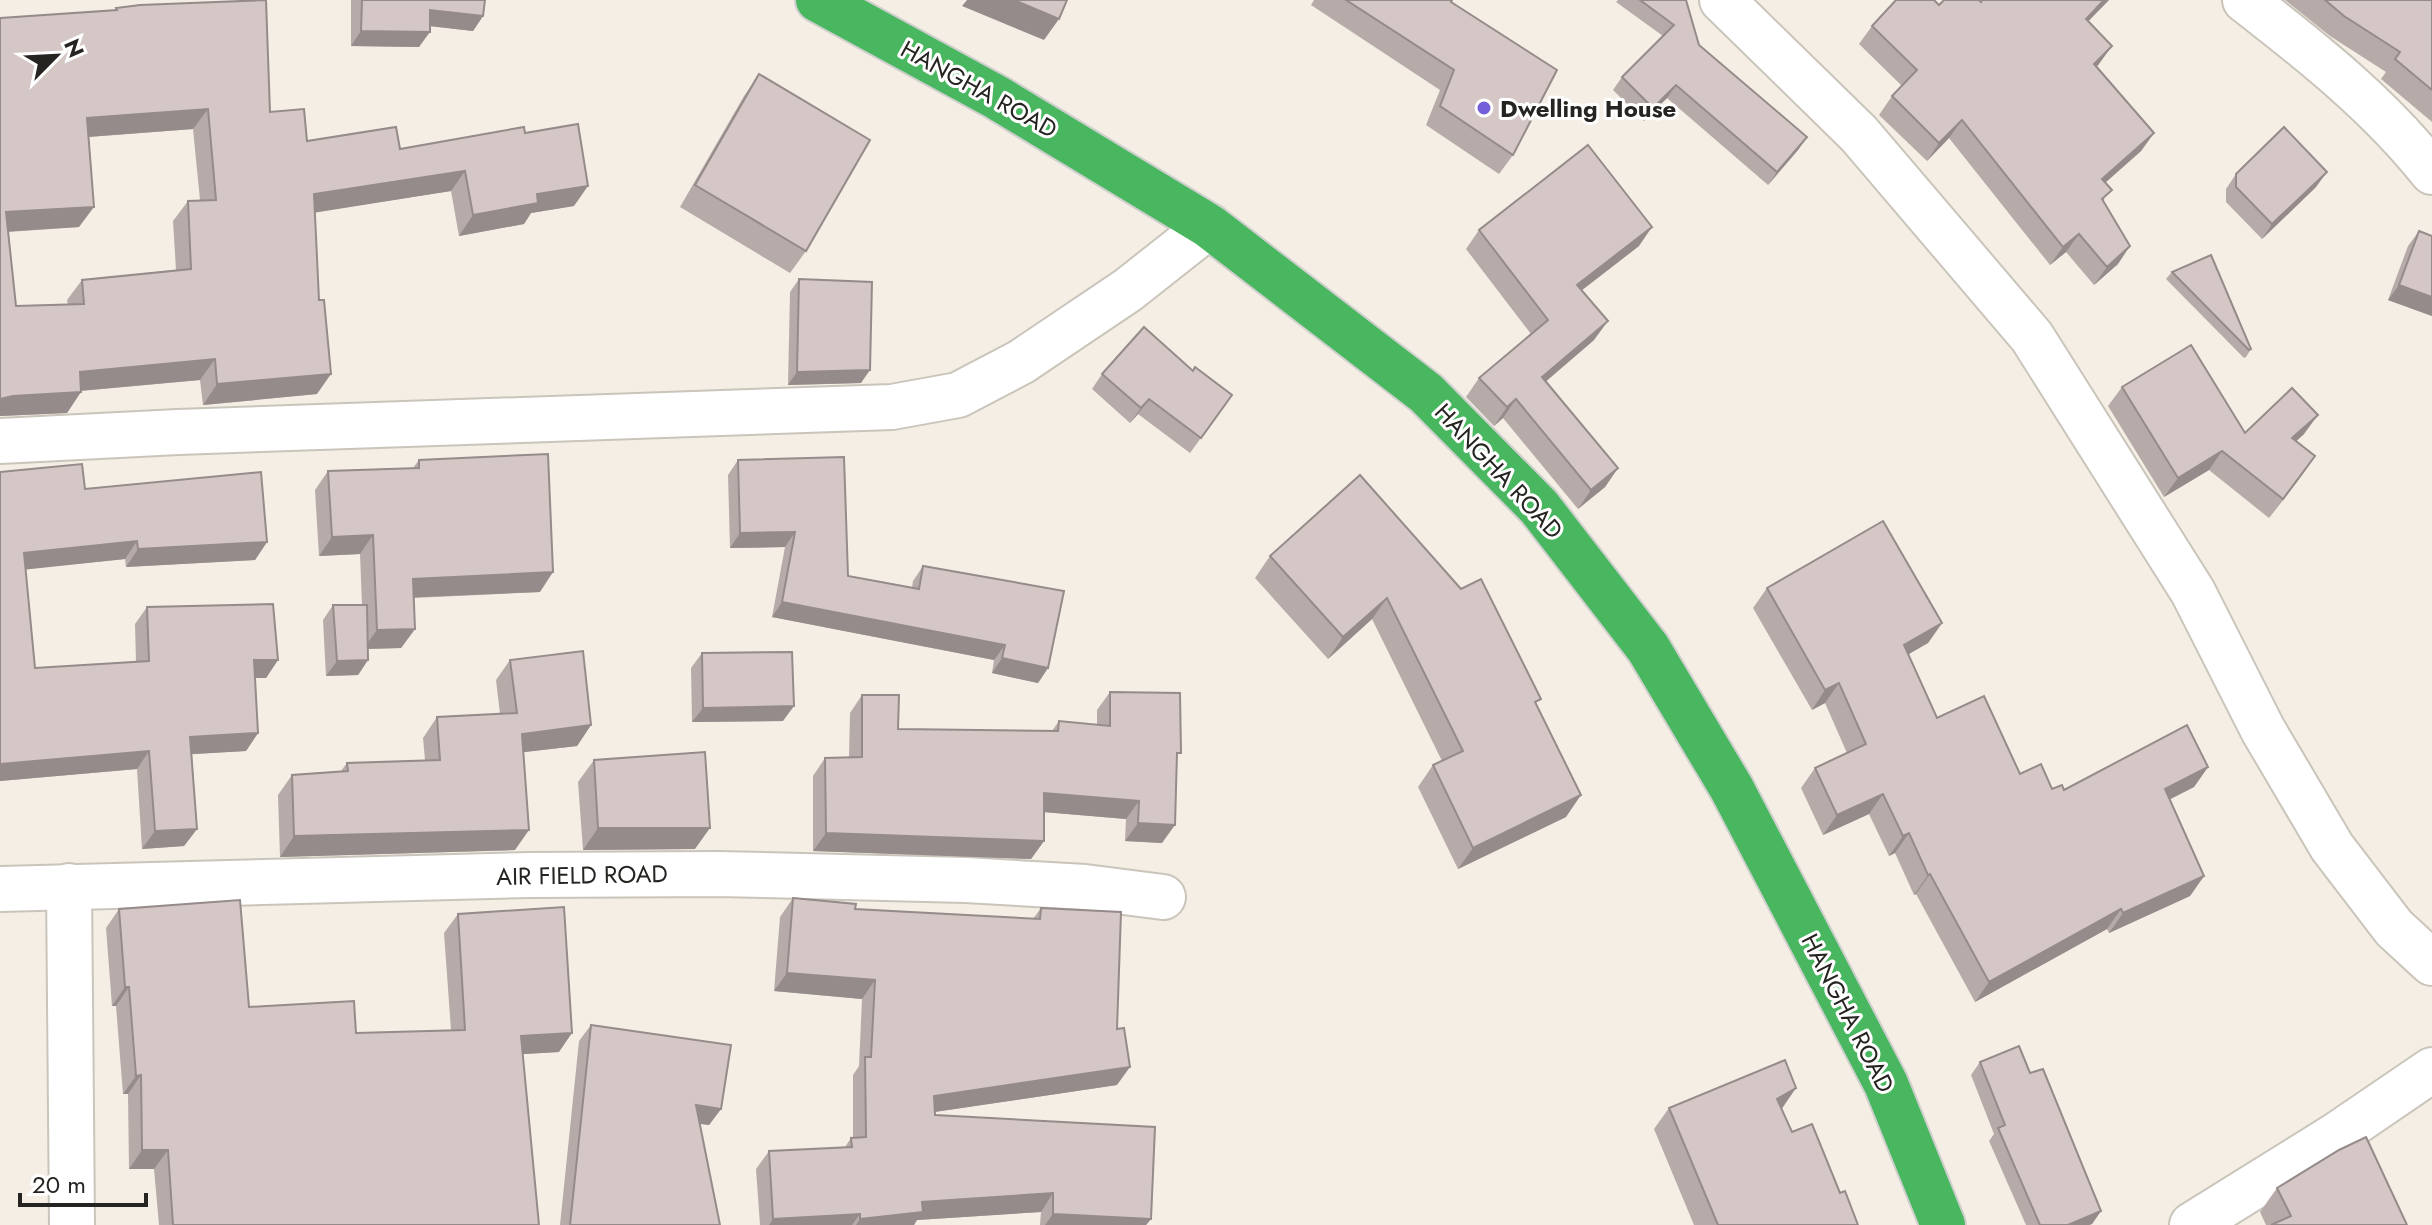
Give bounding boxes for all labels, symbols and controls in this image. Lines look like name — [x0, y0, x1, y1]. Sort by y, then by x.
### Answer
north arrow — [16, 16, 96, 96]
street label: HANGHA ROAD — [894, 31, 1064, 147]
text: N — [56, 33, 92, 62]
place label: Dwelling House — [1500, 91, 1676, 126]
marker: Dwelling House — [1475, 99, 1493, 117]
street label: HANGHA ROAD — [1427, 395, 1571, 547]
street label: AIR FIELD ROAD — [496, 856, 668, 894]
street label: HANGHA ROAD — [1793, 927, 1903, 1099]
scale bar — [20, 1157, 146, 1207]
text: 20 m — [32, 1167, 86, 1202]

